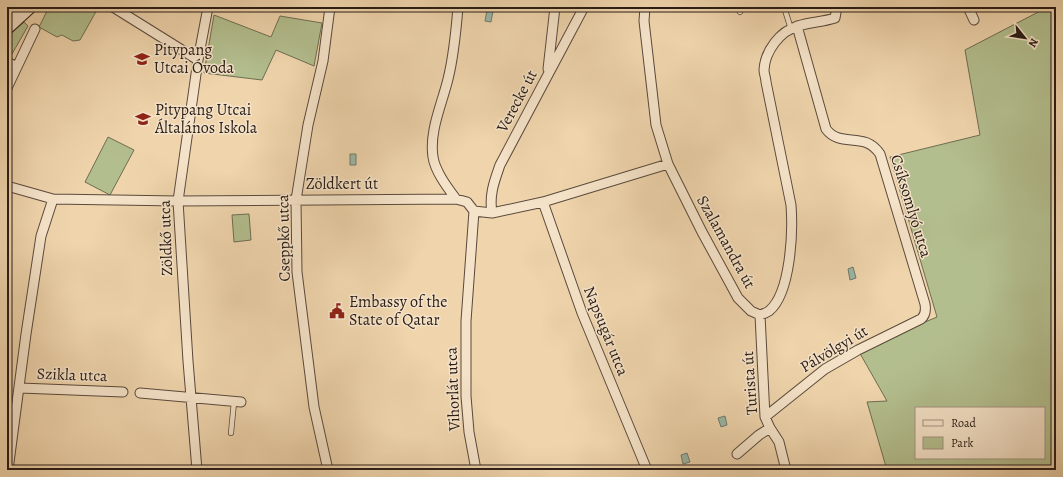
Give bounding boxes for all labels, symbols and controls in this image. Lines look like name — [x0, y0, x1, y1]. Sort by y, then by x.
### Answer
north arrow — [1005, 18, 1045, 58]
text: N — [1025, 36, 1042, 50]
place label: Pitypang Utcai Óvoda — [154, 39, 235, 79]
school or university icon: Pitypang Utcai Óvoda — [133, 50, 151, 68]
street label: Verecke út — [491, 66, 543, 137]
place label: Pitypang Utcai Általános Iskola — [154, 99, 258, 139]
school or university icon: Pitypang Utcai Általános Iskola — [134, 110, 152, 128]
street label: Csíksomlyó utca — [885, 152, 937, 261]
street label: Zöldkert út — [306, 173, 378, 195]
street label: Szalamandra út — [691, 191, 761, 293]
street label: Cseppkő utca — [272, 194, 296, 282]
street label: Zöldkő utca — [154, 199, 178, 276]
street label: Napsugár utca — [578, 283, 634, 380]
place label: Embassy of the State of Qatar — [349, 291, 447, 331]
public building icon: Embassy of the State of Qatar — [328, 302, 346, 320]
street label: Pálvölgyi út — [796, 320, 872, 378]
street label: Vihorlát utca — [441, 346, 465, 432]
street label: Turista út — [737, 350, 763, 416]
street label: Szikla utca — [36, 363, 108, 387]
legend — [915, 407, 1045, 459]
text: Road — [951, 415, 977, 431]
text: Park — [951, 435, 974, 451]

